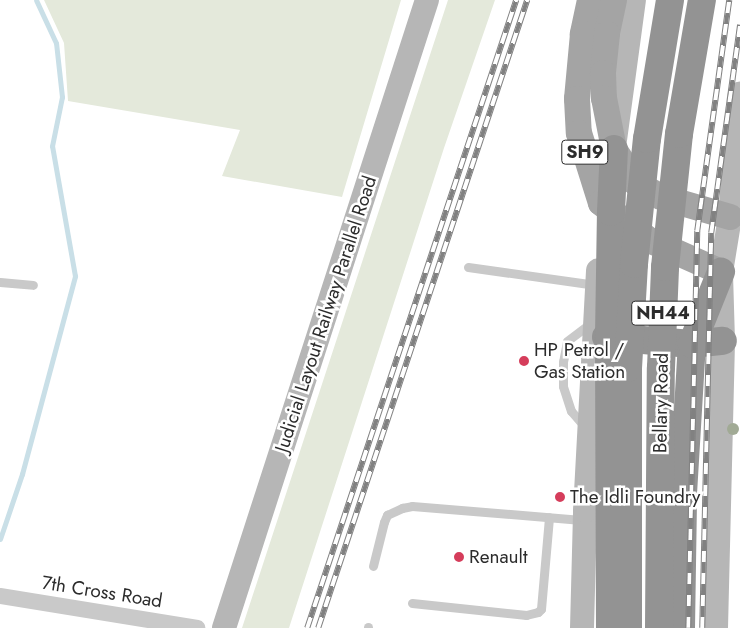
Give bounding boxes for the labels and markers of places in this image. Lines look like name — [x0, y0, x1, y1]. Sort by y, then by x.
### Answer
place label: HP Petrol / Gas Station — [534, 339, 625, 383]
marker: HP Petrol / Gas Station — [518, 355, 530, 367]
place label: The Idli Foundry — [570, 486, 700, 508]
marker: The Idli Foundry — [554, 491, 566, 503]
place label: Renault — [469, 546, 527, 568]
marker: Renault — [453, 551, 465, 563]

